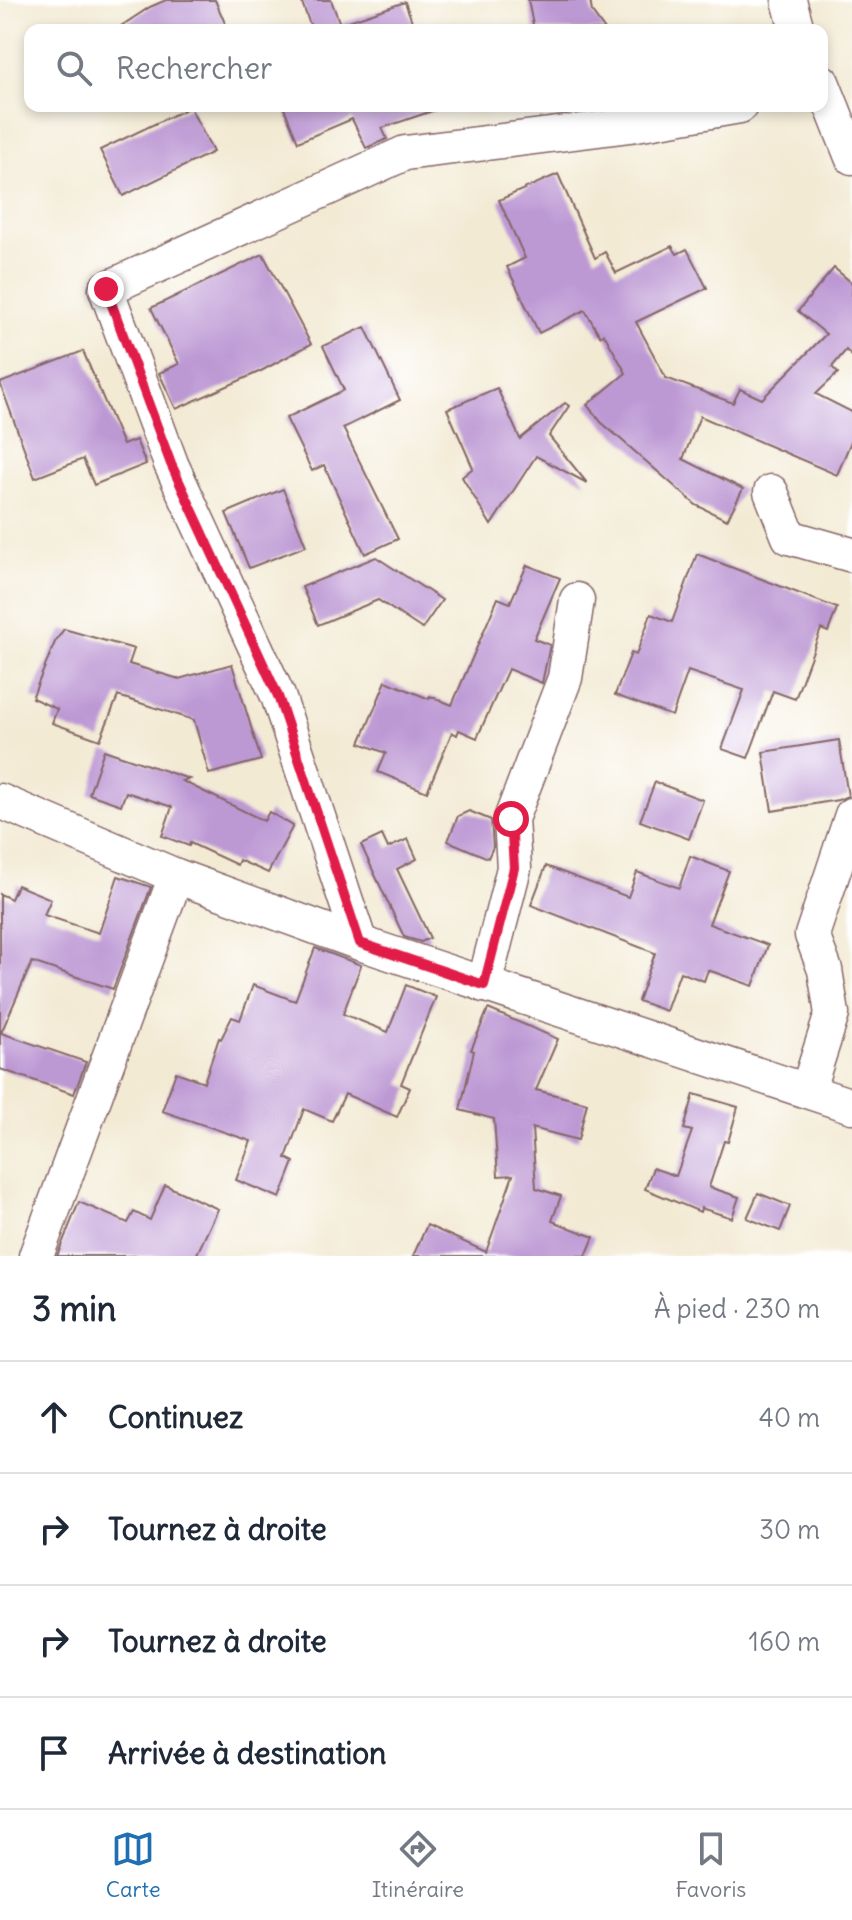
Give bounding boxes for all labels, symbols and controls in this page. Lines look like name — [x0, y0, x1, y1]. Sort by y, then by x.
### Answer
search box — [24, 24, 828, 112]
icon: search — [52, 46, 96, 90]
text: Rechercher — [116, 49, 272, 87]
route end — [88, 271, 124, 307]
route start — [493, 801, 529, 837]
text: 3 min — [32, 1287, 117, 1330]
text: À pied · 230 m — [654, 1292, 820, 1325]
icon: ahead — [32, 1395, 76, 1439]
text: Continuez — [108, 1398, 243, 1436]
text: 40 m — [759, 1401, 820, 1434]
icon: right — [32, 1507, 76, 1551]
text: Tournez à droite — [108, 1510, 327, 1548]
text: 30 m — [759, 1513, 820, 1546]
icon: right — [32, 1619, 76, 1663]
text: Tournez à droite — [108, 1622, 327, 1660]
text: 160 m — [749, 1625, 820, 1658]
icon: arrive — [32, 1731, 76, 1775]
text: Arrivée à destination — [108, 1734, 386, 1772]
tab: Carte — [106, 1827, 161, 1903]
tab: Itinéraire — [372, 1827, 464, 1903]
tab: Favoris — [675, 1827, 746, 1903]

